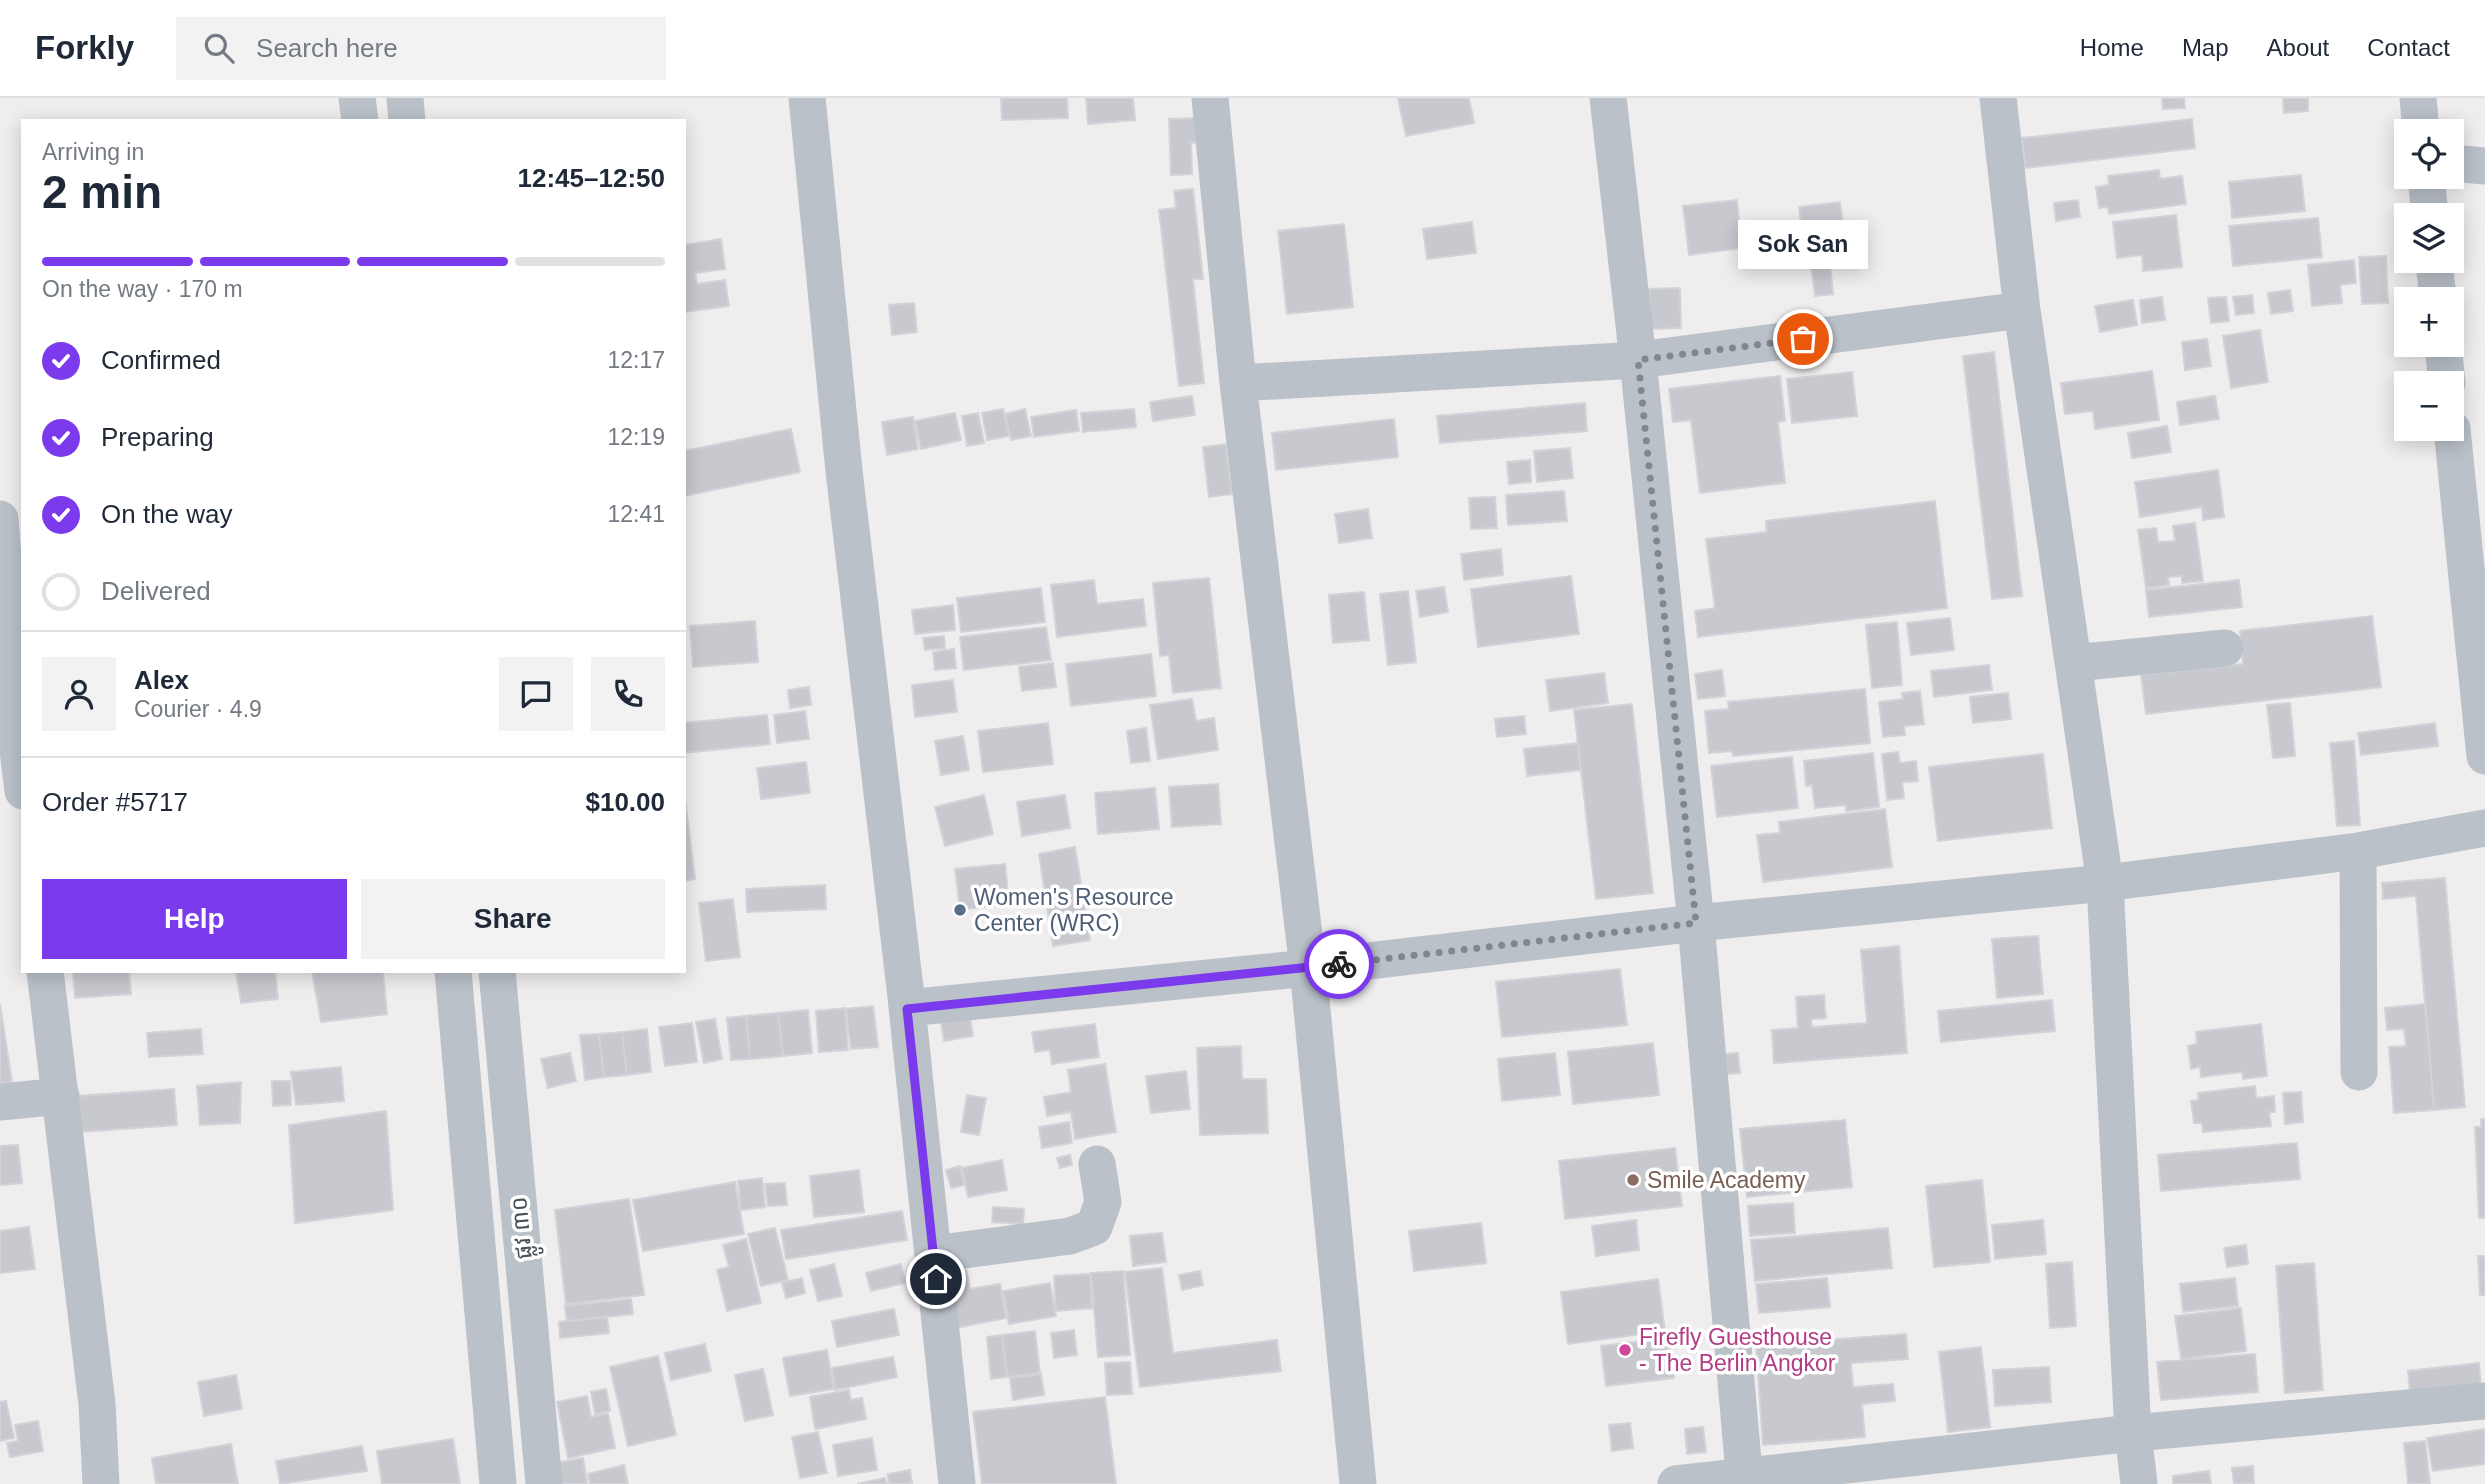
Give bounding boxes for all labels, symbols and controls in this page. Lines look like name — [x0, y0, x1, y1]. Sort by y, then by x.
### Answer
search box — [176, 17, 666, 80]
text: Forkly — [35, 29, 134, 66]
icon: search — [200, 29, 238, 67]
text: Search here — [256, 33, 398, 63]
text: Home — [2080, 34, 2144, 61]
text: Map — [2182, 34, 2229, 61]
text: About — [2267, 34, 2329, 61]
text: Contact — [2367, 34, 2450, 61]
map controls — [2394, 119, 2464, 441]
button: locate — [2394, 119, 2464, 189]
text: Arriving in — [42, 139, 144, 165]
text: 12:45–12:50 — [518, 163, 665, 193]
text: 2 min — [42, 166, 162, 218]
button: layers — [2394, 203, 2464, 273]
callout: Sok San — [1738, 220, 1868, 269]
text: Sok San — [1758, 231, 1848, 257]
text: On the way · 170 m — [42, 276, 243, 302]
button: + — [2394, 287, 2464, 357]
pin — [1773, 309, 1833, 369]
icon: bag — [1784, 320, 1822, 358]
icon: check — [42, 342, 80, 380]
text: Confirmed — [101, 345, 221, 375]
text: 12:17 — [607, 347, 665, 373]
button: − — [2394, 371, 2464, 441]
icon: check — [42, 419, 80, 457]
text: Preparing — [101, 422, 214, 452]
text: 12:19 — [607, 424, 665, 450]
icon: check — [42, 496, 80, 534]
text: On the way — [101, 499, 233, 529]
text: 12:41 — [607, 501, 665, 527]
text: Delivered — [101, 576, 211, 606]
button: person — [42, 657, 116, 731]
button: chat — [499, 657, 573, 731]
button: phone — [591, 657, 665, 731]
text: Alex — [134, 665, 189, 695]
text: Courier · 4.9 — [134, 696, 262, 722]
text: Order #5717 — [42, 787, 188, 817]
text: $10.00 — [585, 787, 665, 817]
button: Help — [42, 879, 347, 959]
button: Share — [361, 879, 665, 959]
place label: Women's Resource Center (WRC) — [974, 884, 1174, 936]
marker: Women's Resource Center (WRC) — [952, 902, 968, 918]
courier — [1304, 929, 1374, 999]
icon: bike — [1320, 945, 1358, 983]
place label: Smile Academy — [1647, 1167, 1806, 1193]
marker: Smile Academy — [1625, 1172, 1641, 1188]
street label: ផ្លូវ ៣០ — [505, 1195, 545, 1260]
pin — [906, 1249, 966, 1309]
icon: home — [917, 1260, 955, 1298]
place label: Firefly Guesthouse - The Berlin Angkor — [1639, 1324, 1836, 1376]
marker: Firefly Guesthouse - The Berlin Angkor — [1617, 1342, 1633, 1358]

